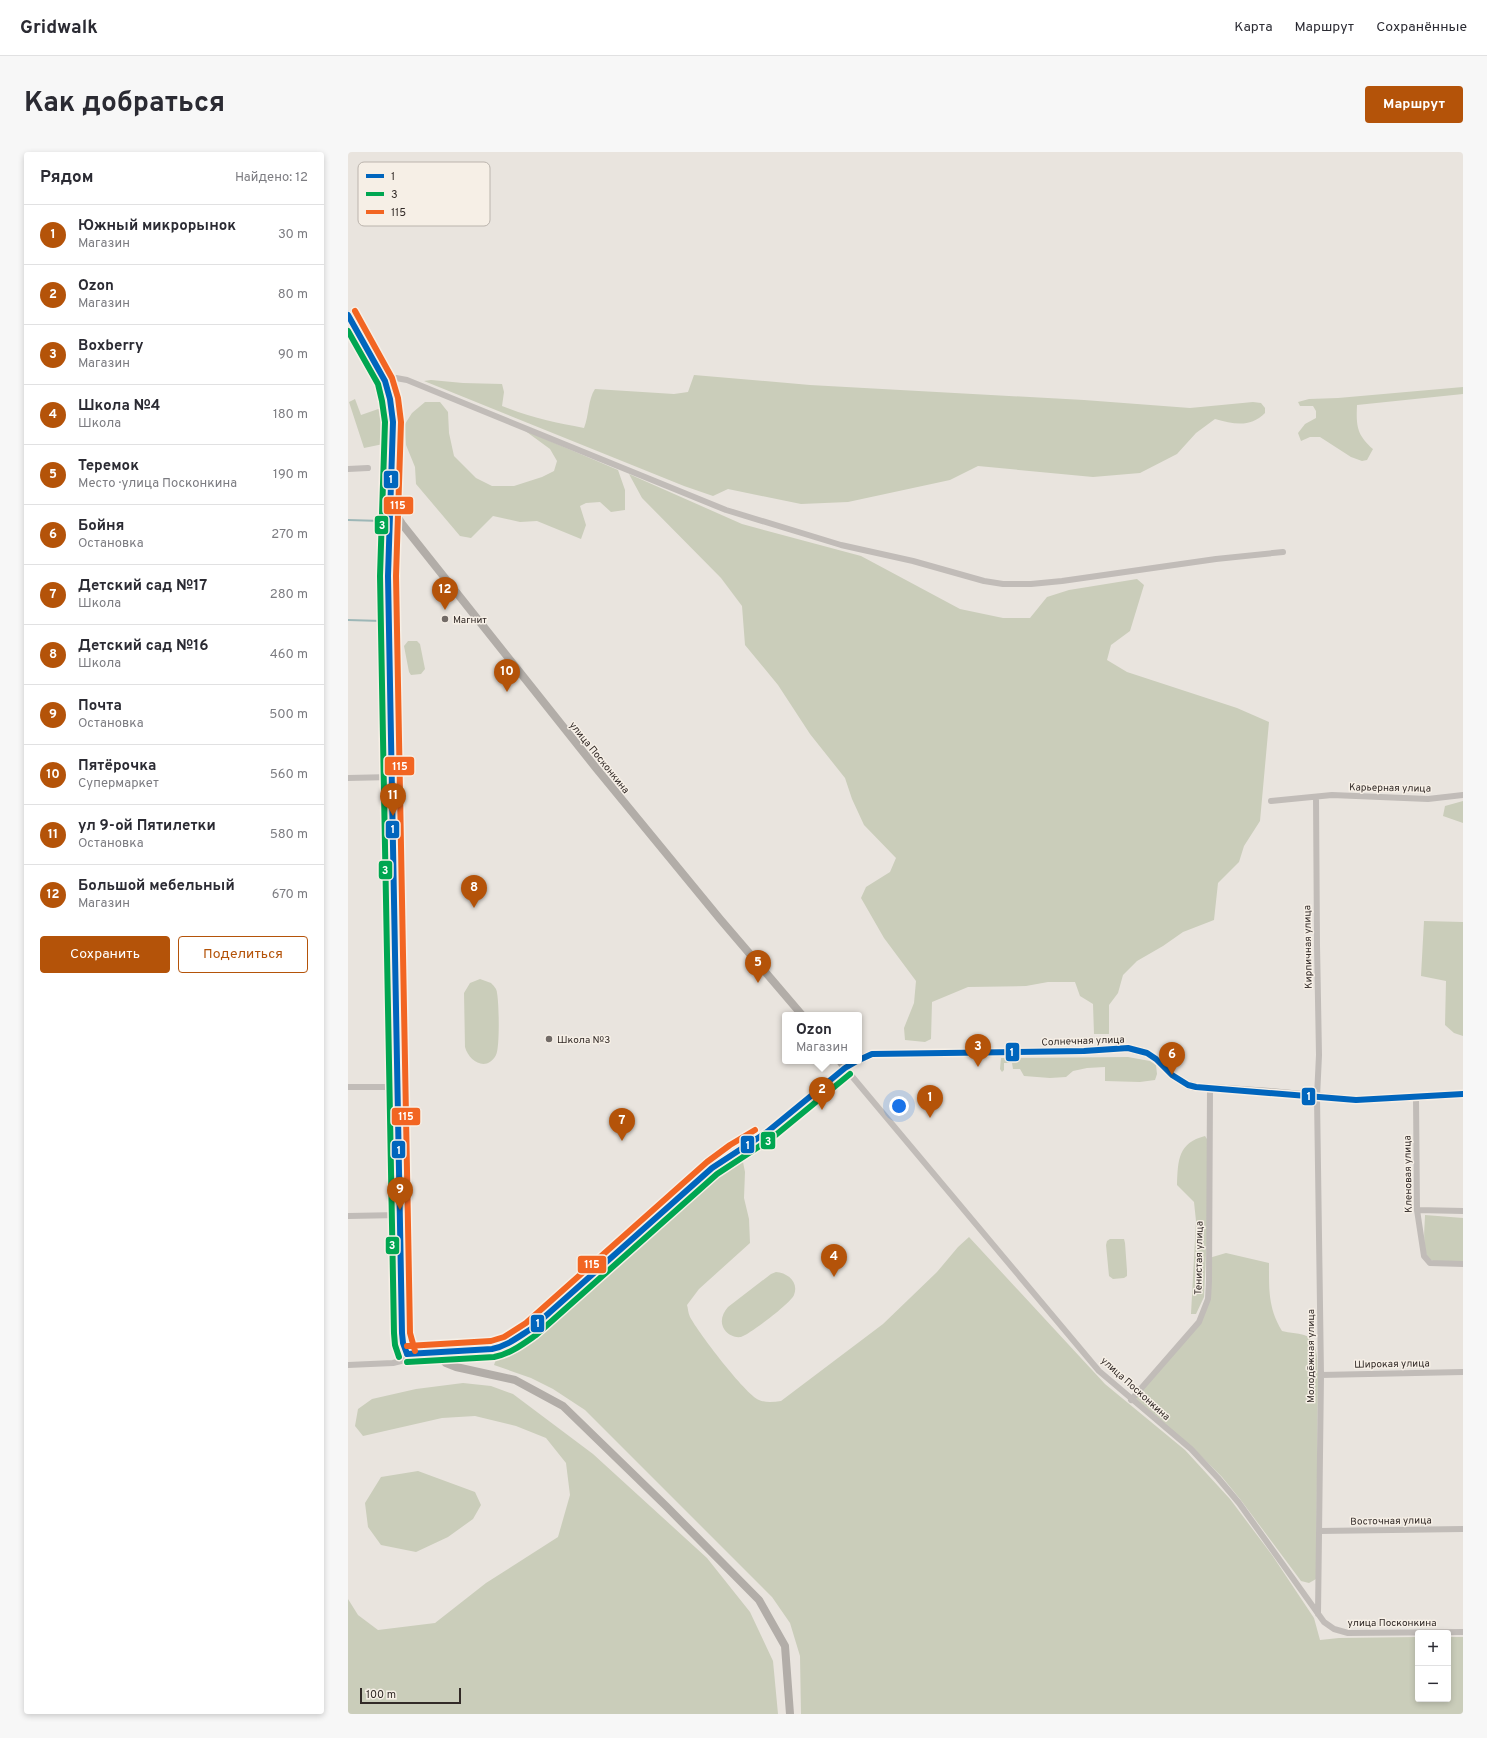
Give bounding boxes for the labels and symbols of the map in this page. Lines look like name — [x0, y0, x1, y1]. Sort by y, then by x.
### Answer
legend — [358, 162, 490, 226]
text: 1 — [391, 170, 395, 184]
text: 3 — [391, 188, 398, 202]
text: 115 — [391, 206, 406, 220]
line badge: 1 — [383, 470, 399, 489]
text: 1 — [389, 473, 393, 487]
line badge: 115 — [383, 496, 414, 515]
text: 115 — [390, 499, 406, 513]
line badge: 3 — [374, 515, 389, 535]
text: 3 — [379, 519, 385, 533]
pin: 12 — [432, 577, 458, 610]
marker: Магнит — [440, 614, 450, 624]
place label: Магнит — [453, 614, 487, 627]
pin: 10 — [494, 659, 520, 692]
street label: улица Посконкина — [566, 719, 632, 797]
line badge: 115 — [384, 756, 415, 776]
text: 115 — [392, 760, 408, 774]
street label: Карьерная улица — [1349, 781, 1431, 796]
pin: 11 — [380, 783, 406, 816]
line badge: 1 — [385, 820, 400, 839]
text: 1 — [391, 823, 395, 837]
line badge: 3 — [378, 860, 393, 880]
text: 3 — [382, 864, 388, 878]
pin: 8 — [461, 875, 487, 908]
street label: Кирпичная улица — [1301, 905, 1316, 989]
pin: 5 — [745, 950, 771, 983]
marker: Школа №3 — [544, 1034, 554, 1044]
place label: Школа №3 — [557, 1034, 610, 1047]
pin: 3 — [965, 1034, 991, 1067]
street label: Солнечная улица — [1041, 1034, 1125, 1049]
line badge: 1 — [1005, 1042, 1020, 1062]
pin: 6 — [1159, 1042, 1185, 1075]
text: 1 — [1010, 1046, 1014, 1060]
pin: 2 — [809, 1077, 835, 1110]
pin: 1 — [917, 1085, 943, 1118]
line badge: 1 — [1301, 1087, 1316, 1106]
text: 1 — [1307, 1090, 1311, 1104]
your location — [889, 1096, 909, 1116]
line badge: 115 — [391, 1107, 421, 1126]
pin: 7 — [609, 1108, 635, 1141]
text: 115 — [398, 1110, 414, 1124]
line badge: 3 — [760, 1131, 776, 1150]
line badge: 1 — [740, 1135, 755, 1154]
text: 3 — [765, 1135, 771, 1149]
street label: Кленовая улица — [1401, 1135, 1416, 1213]
text: 1 — [746, 1139, 750, 1153]
line badge: 1 — [391, 1140, 406, 1159]
text: 1 — [397, 1144, 401, 1158]
pin: 9 — [387, 1177, 413, 1210]
street label: Тенистая улица — [1192, 1221, 1207, 1295]
line badge: 3 — [385, 1236, 400, 1255]
text: 3 — [389, 1239, 395, 1253]
pin: 4 — [821, 1244, 847, 1277]
line badge: 115 — [577, 1255, 607, 1274]
text: 115 — [584, 1258, 600, 1272]
street label: Молодёжная улица — [1305, 1309, 1318, 1403]
line badge: 1 — [530, 1314, 545, 1333]
text: 1 — [536, 1317, 540, 1331]
street label: улица Посконкина — [1098, 1355, 1172, 1424]
street label: Широкая улица — [1354, 1357, 1430, 1372]
street label: Восточная улица — [1350, 1514, 1432, 1529]
street label: улица Посконкина — [1348, 1617, 1436, 1630]
scale bar — [360, 1686, 461, 1705]

